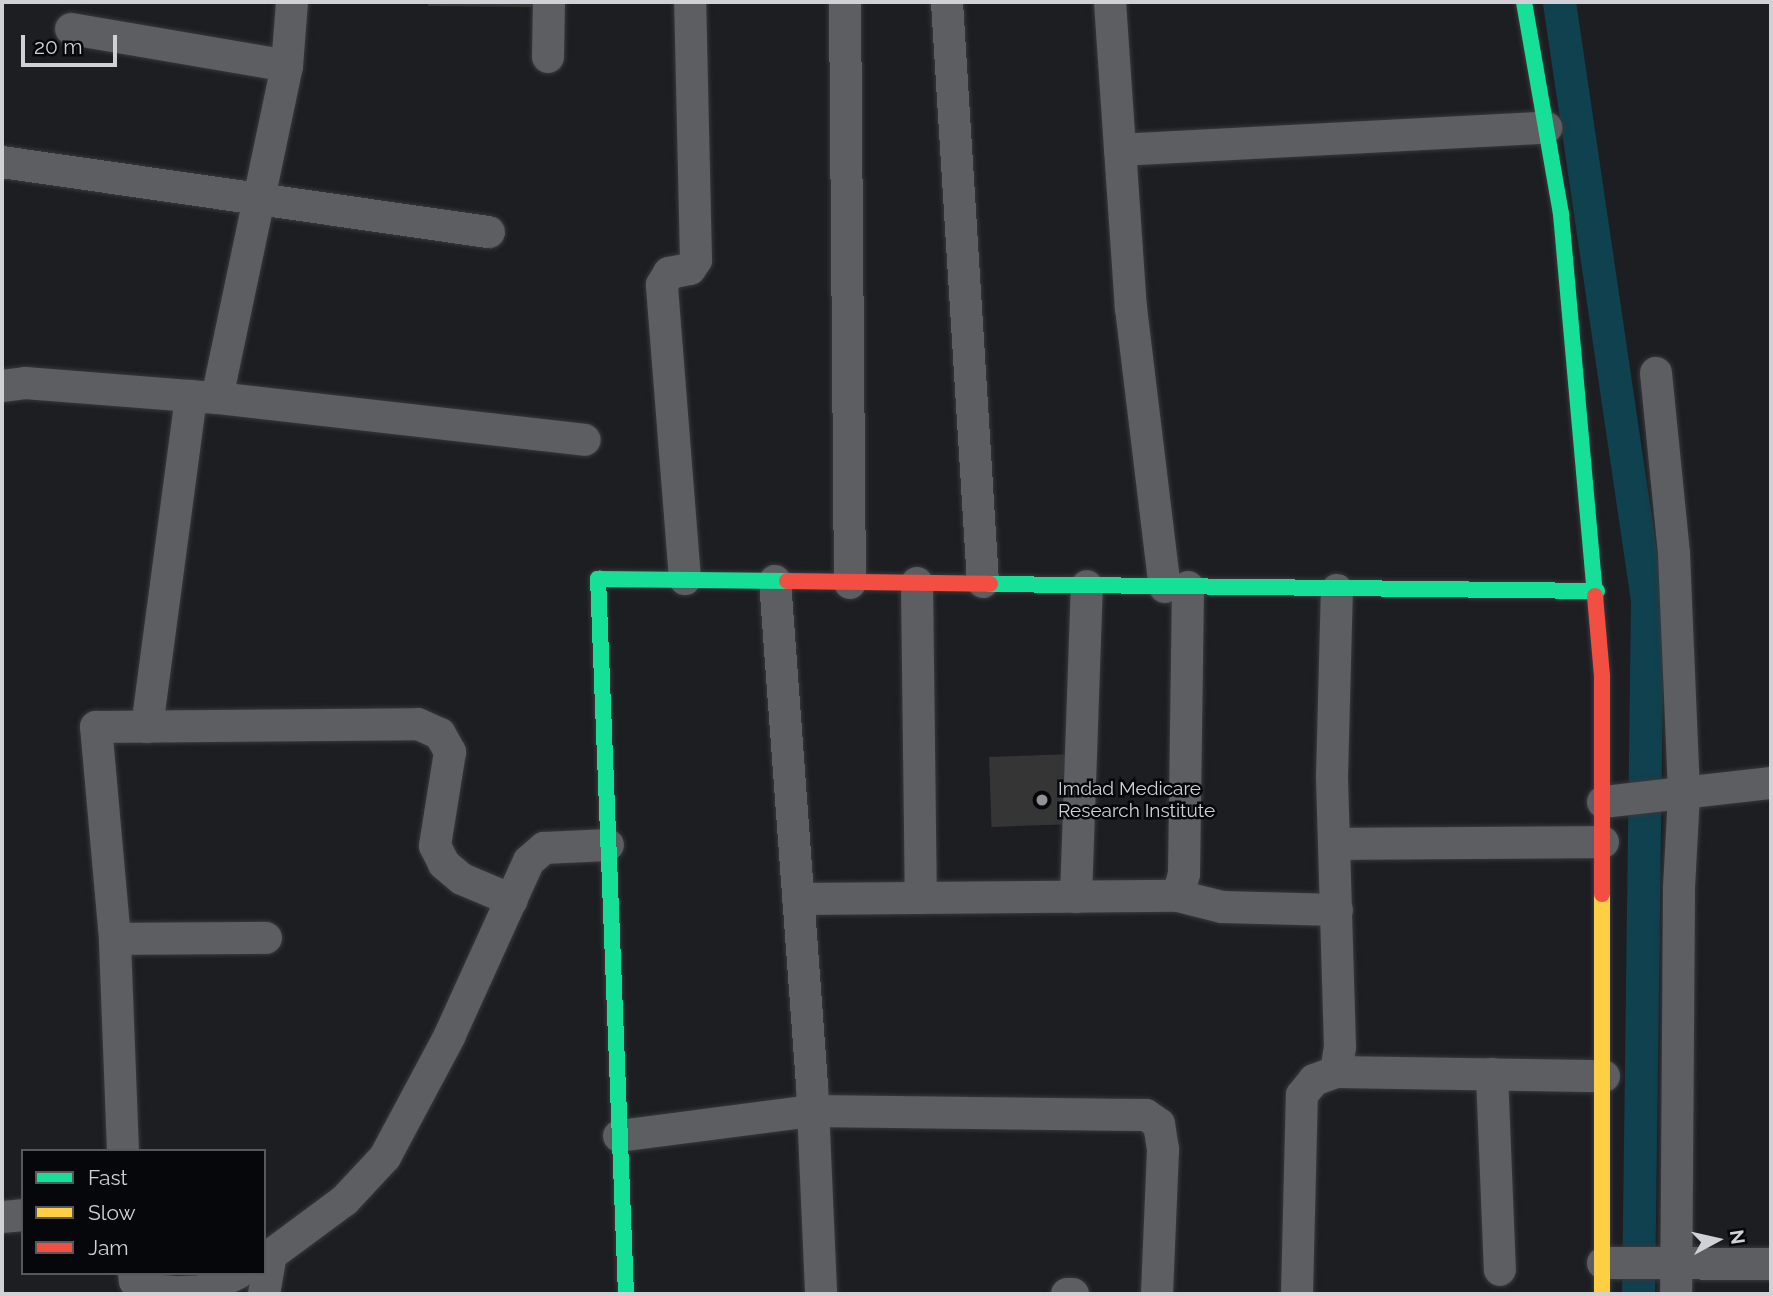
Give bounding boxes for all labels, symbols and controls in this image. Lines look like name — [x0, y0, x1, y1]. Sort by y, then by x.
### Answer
scale bar — [24, 21, 121, 65]
text: 20 m — [34, 34, 82, 59]
place label: Imdad Medicare Research Institute — [1058, 778, 1215, 822]
marker: Imdad Medicare Research Institute — [1032, 790, 1052, 810]
legend — [21, 1149, 266, 1275]
text: Fast — [88, 1165, 128, 1190]
text: Slow — [88, 1200, 136, 1225]
north arrow — [1682, 1205, 1752, 1275]
text: N — [1726, 1228, 1750, 1246]
text: Jam — [88, 1235, 129, 1260]

